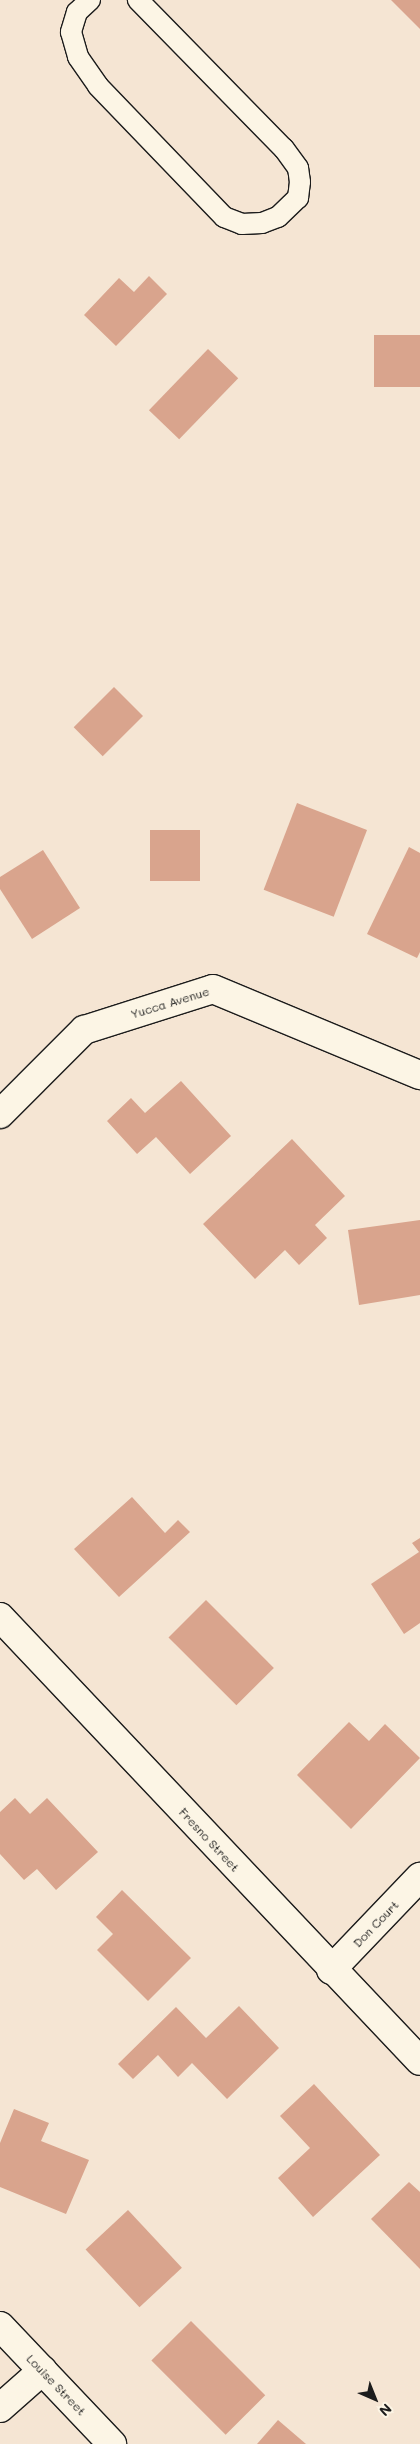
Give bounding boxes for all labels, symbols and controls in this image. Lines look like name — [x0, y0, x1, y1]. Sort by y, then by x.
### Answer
street label: Yucca Avenue — [129, 984, 211, 1022]
street label: Fresno Street — [176, 1805, 242, 1875]
street label: Don Court — [350, 1898, 402, 1950]
street label: Louise Street — [23, 2352, 89, 2418]
north arrow — [350, 2374, 400, 2424]
text: N — [375, 2400, 396, 2421]

